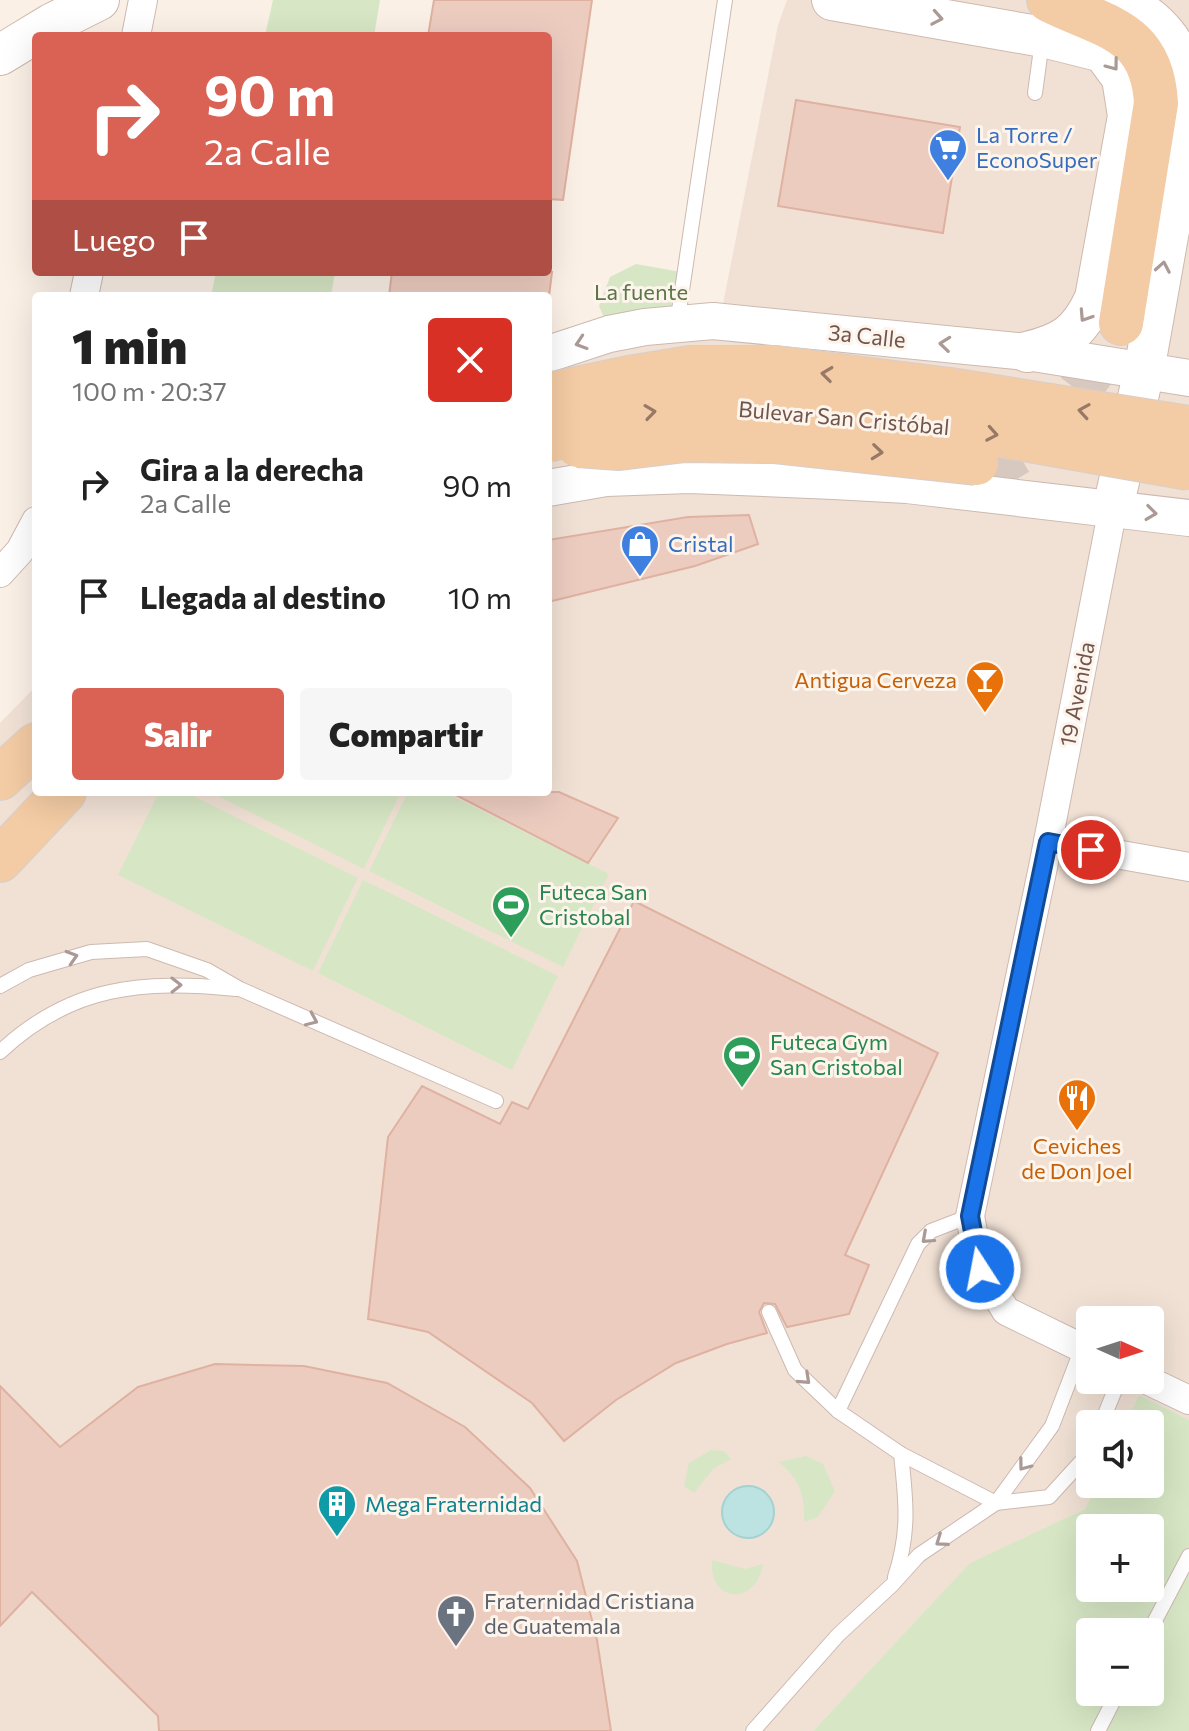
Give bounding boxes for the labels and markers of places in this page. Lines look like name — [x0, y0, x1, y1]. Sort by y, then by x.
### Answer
place label: La Torre / EconoSuper — [976, 121, 1098, 173]
supermarket icon: La Torre / EconoSuper — [927, 127, 969, 182]
shop icon: Cristal — [619, 523, 661, 578]
place label: Cristal — [668, 530, 734, 557]
bar icon: Antigua Cerveza — [964, 659, 1006, 714]
place label: Antigua Cerveza — [794, 666, 957, 693]
pin — [1057, 816, 1125, 884]
place label: Futeca San Cristobal — [539, 878, 648, 930]
sports icon: Futeca San Cristobal — [490, 884, 532, 939]
place label: Futeca Gym San Cristobal — [770, 1028, 903, 1080]
sports icon: Futeca Gym San Cristobal — [721, 1034, 763, 1089]
restaurant icon: Ceviches de Don Joel — [1056, 1077, 1098, 1132]
place label: Ceviches de Don Joel — [1021, 1132, 1133, 1184]
building icon: Mega Fraternidad — [316, 1483, 358, 1538]
place label: Mega Fraternidad — [365, 1490, 542, 1517]
place label: Fraternidad Cristiana de Guatemala — [484, 1587, 695, 1639]
church icon: Fraternidad Cristiana de Guatemala — [435, 1593, 477, 1648]

